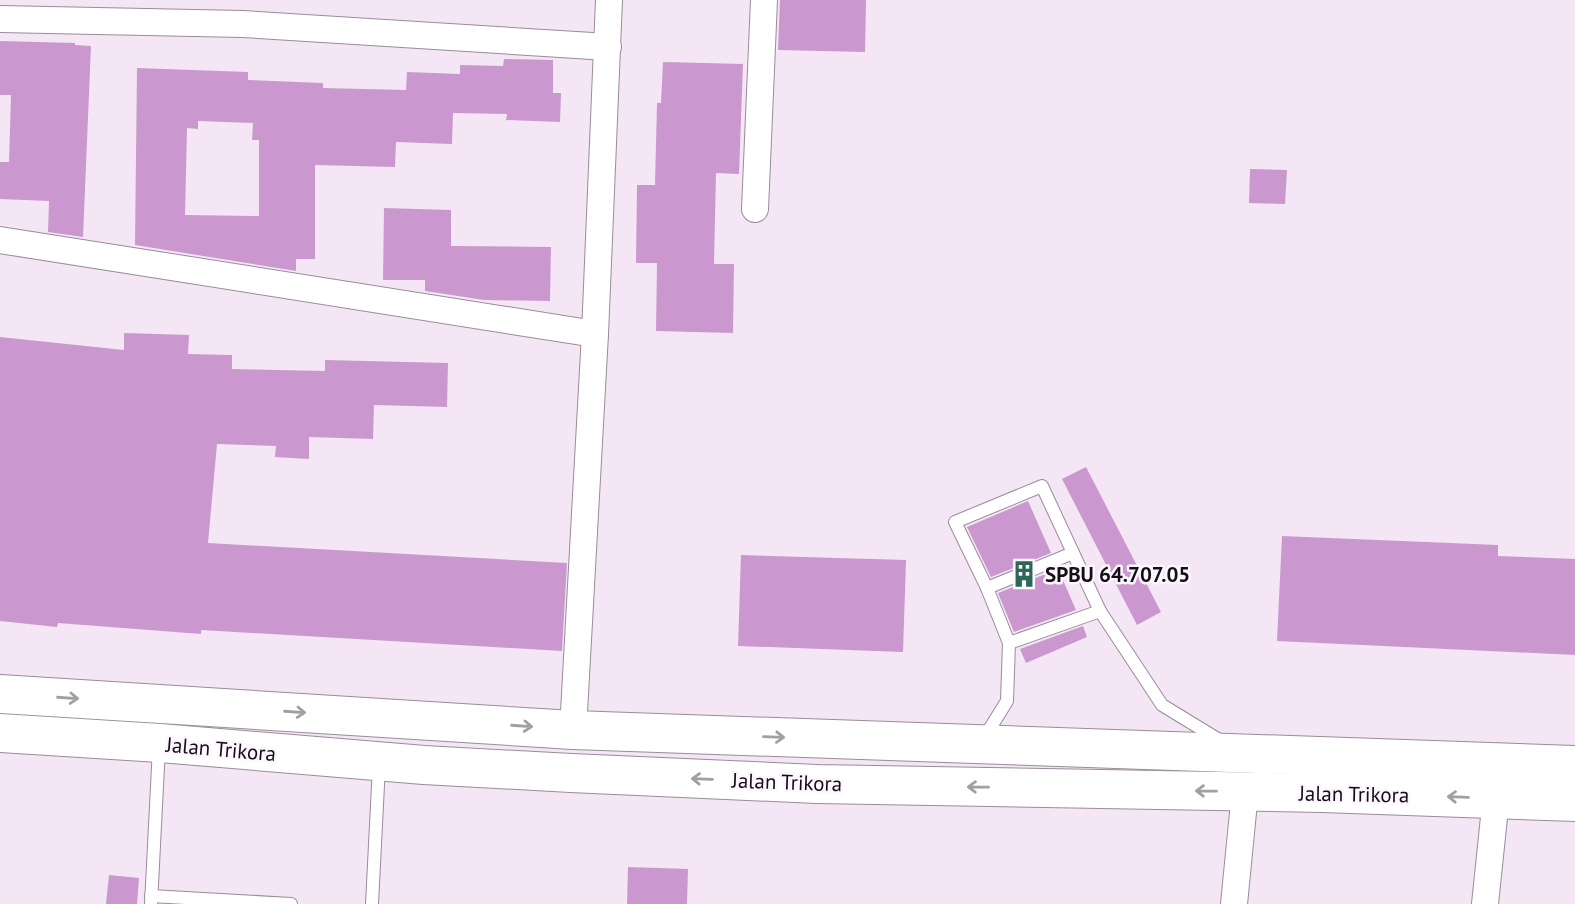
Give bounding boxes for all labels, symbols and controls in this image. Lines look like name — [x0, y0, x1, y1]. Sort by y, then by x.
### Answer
building icon: SPBU 64.707.05 — [1009, 559, 1039, 589]
place label: SPBU 64.707.05 — [1045, 561, 1190, 588]
one-way arrow — [56, 692, 79, 705]
one-way arrow — [283, 706, 306, 719]
one-way arrow — [510, 720, 533, 733]
one-way arrow — [762, 730, 785, 743]
street label: Jalan Trikora — [164, 731, 277, 767]
street label: Jalan Trikora — [730, 767, 843, 797]
one-way arrow — [691, 772, 714, 785]
one-way arrow — [967, 780, 990, 794]
street label: Jalan Trikora — [1298, 780, 1409, 808]
one-way arrow — [1195, 784, 1218, 798]
one-way arrow — [1447, 790, 1470, 804]

